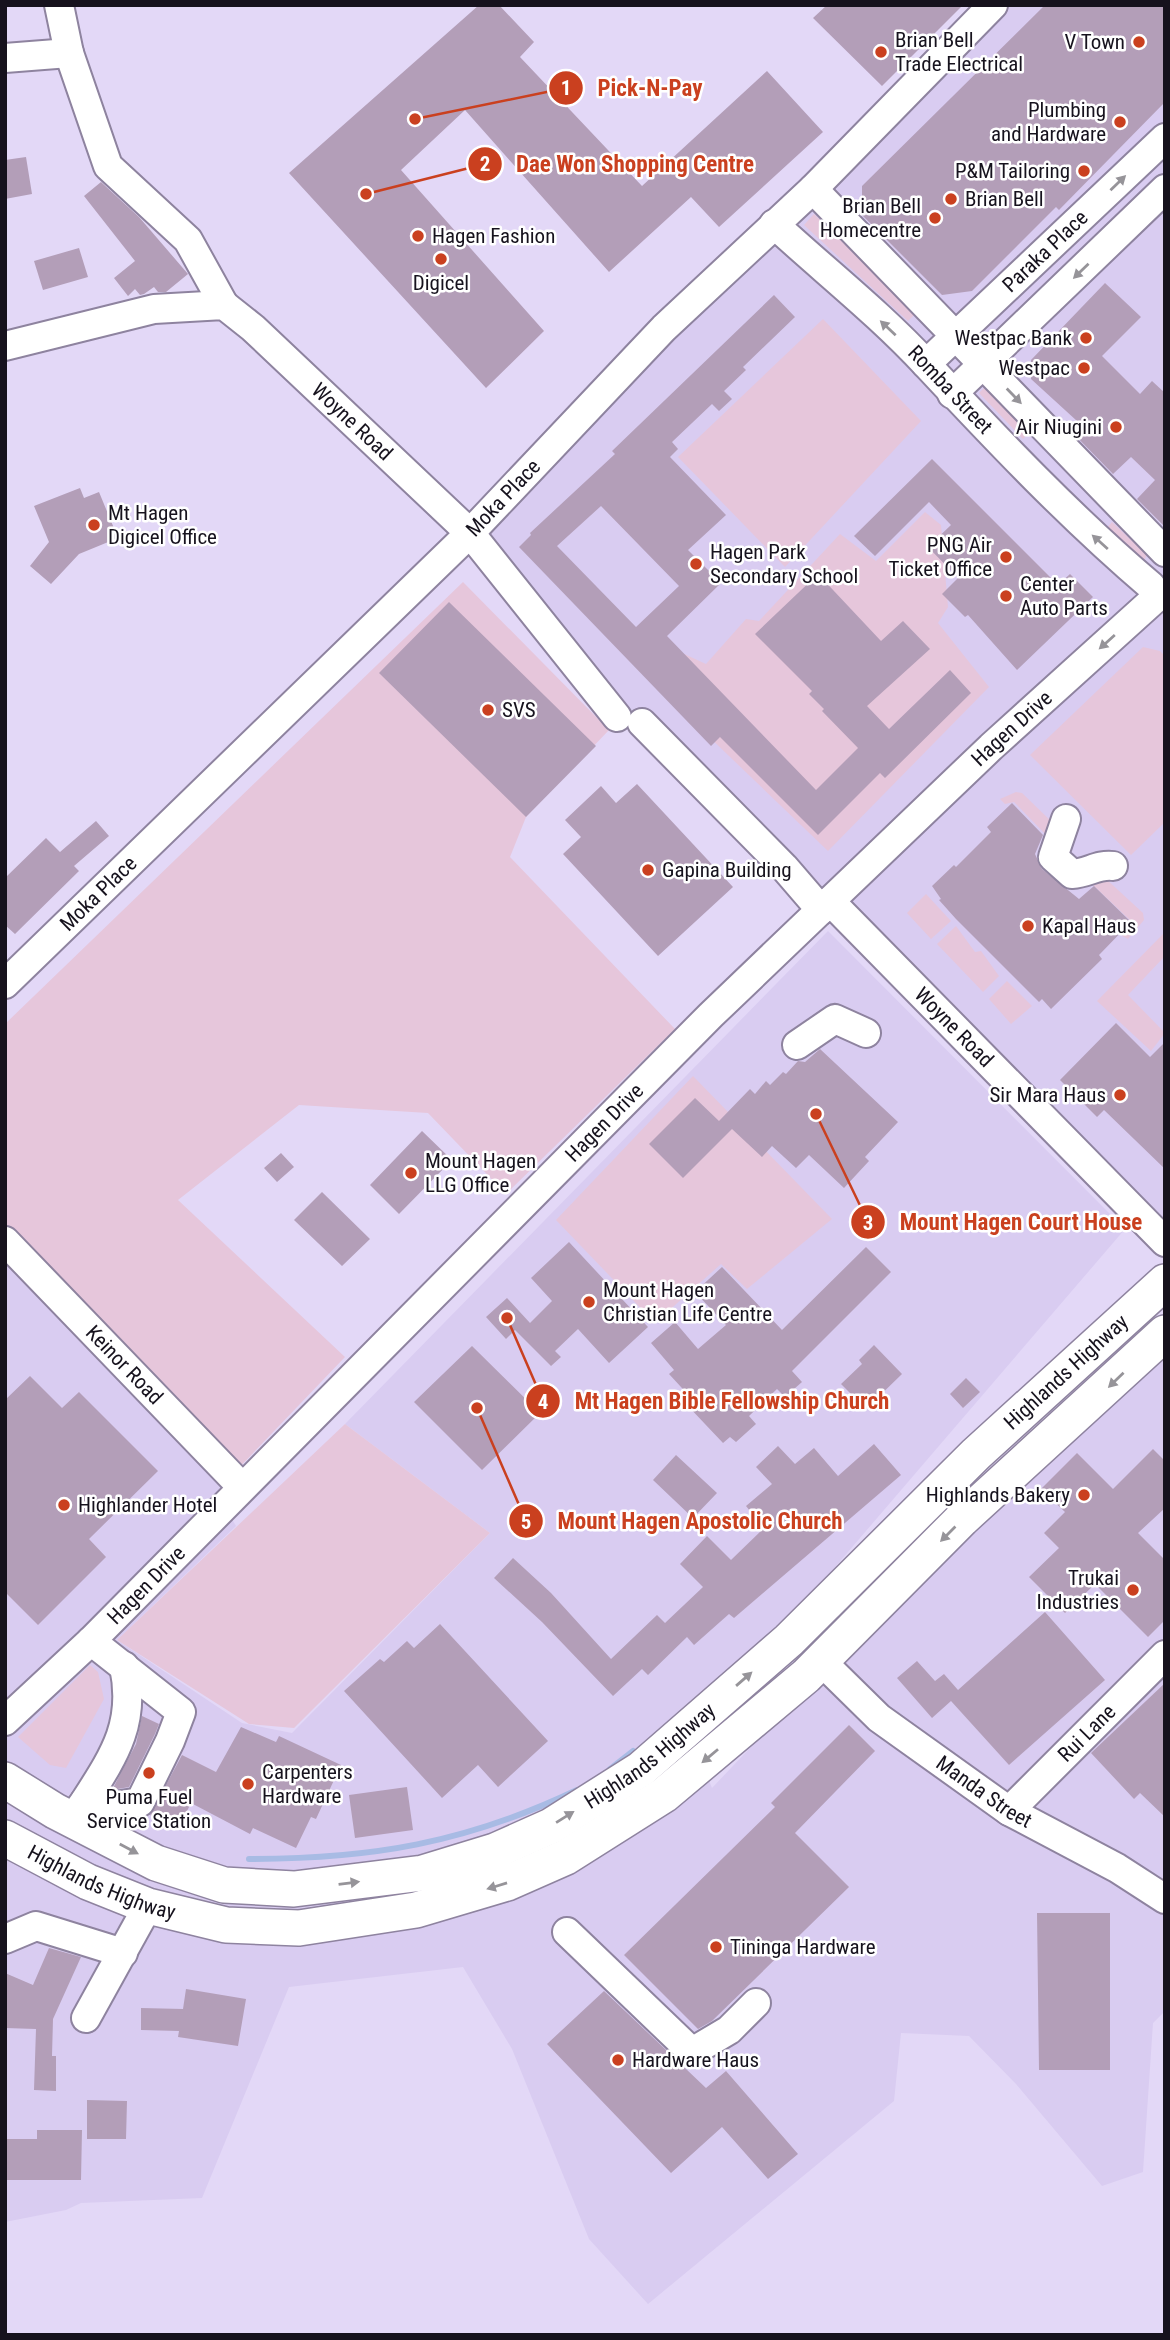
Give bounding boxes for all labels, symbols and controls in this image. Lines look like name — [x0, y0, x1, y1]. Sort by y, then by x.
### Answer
place label: Brian Bell Trade Electrical — [895, 28, 1023, 76]
place label: V Town — [1065, 30, 1125, 54]
marker: V Town — [1131, 34, 1147, 50]
marker: Brian Bell Trade Electrical — [873, 44, 889, 60]
callout: Pick-N-Pay — [548, 66, 716, 110]
text: Pick-N-Pay — [598, 75, 703, 102]
text: 1 — [561, 76, 571, 100]
place label: Plumbing and Hardware — [991, 98, 1106, 146]
marker: Plumbing and Hardware — [1112, 114, 1128, 130]
callout: Dae Won Shopping Centre — [468, 142, 768, 186]
text: Dae Won Shopping Centre — [516, 151, 754, 178]
text: 2 — [480, 152, 490, 176]
place label: P&M Tailoring — [955, 159, 1070, 183]
marker: P&M Tailoring — [1076, 163, 1092, 179]
one-way arrow — [1110, 174, 1127, 191]
place label: Brian Bell — [965, 187, 1044, 211]
marker: Brian Bell — [943, 191, 959, 207]
place label: Brian Bell Homecentre — [820, 194, 921, 242]
street label: Paraka Place — [998, 205, 1093, 297]
marker: Brian Bell Homecentre — [927, 210, 943, 226]
place label: Hagen Fashion — [432, 224, 555, 248]
marker: Hagen Fashion — [410, 228, 426, 244]
marker: Digicel — [433, 251, 449, 267]
one-way arrow — [1073, 263, 1090, 279]
place label: Digicel — [413, 271, 469, 295]
one-way arrow — [880, 321, 897, 337]
place label: Westpac Bank — [955, 326, 1073, 350]
marker: Westpac Bank — [1078, 330, 1094, 346]
street label: Romba Street — [903, 341, 997, 439]
place label: Westpac — [999, 356, 1070, 380]
marker: Westpac — [1076, 360, 1092, 376]
street label: Woyne Road — [307, 378, 397, 465]
one-way arrow — [1006, 387, 1022, 404]
place label: Air Niugini — [1016, 415, 1102, 439]
marker: Air Niugini — [1108, 419, 1124, 435]
street label: Moka Place — [461, 454, 545, 541]
place label: Mt Hagen Digicel Office — [108, 501, 217, 549]
marker: Mt Hagen Digicel Office — [86, 517, 102, 533]
place label: PNG Air Ticket Office — [889, 533, 992, 581]
one-way arrow — [1091, 534, 1109, 550]
place label: Hagen Park Secondary School — [710, 540, 858, 588]
marker: PNG Air Ticket Office — [998, 549, 1014, 565]
marker: Hagen Park Secondary School — [688, 556, 704, 572]
place label: Center Auto Parts — [1020, 572, 1108, 620]
marker: Center Auto Parts — [998, 588, 1014, 604]
one-way arrow — [1099, 634, 1116, 650]
street label: Hagen Drive — [967, 686, 1057, 771]
place label: SVS — [502, 698, 536, 722]
marker: SVS — [480, 702, 496, 718]
street label: Moka Place — [55, 851, 142, 936]
place label: Gapina Building — [662, 858, 792, 882]
marker: Gapina Building — [640, 862, 656, 878]
place label: Kapal Haus — [1042, 914, 1136, 938]
marker: Kapal Haus — [1020, 918, 1036, 934]
street label: Woyne Road — [910, 983, 998, 1072]
street label: Hagen Drive — [561, 1078, 648, 1167]
place label: Sir Mara Haus — [989, 1083, 1106, 1107]
marker: Sir Mara Haus — [1112, 1087, 1128, 1103]
place label: Mount Hagen LLG Office — [425, 1149, 536, 1197]
marker: Mount Hagen LLG Office — [403, 1165, 419, 1181]
callout: Mount Hagen Court House — [851, 1200, 1156, 1244]
text: Mount Hagen Court House — [900, 1209, 1142, 1236]
text: 3 — [863, 1211, 873, 1235]
place label: Mount Hagen Christian Life Centre — [603, 1278, 772, 1326]
marker: Mount Hagen Christian Life Centre — [581, 1294, 597, 1310]
street label: Highlands Highway — [999, 1310, 1133, 1434]
street label: Keinor Road — [81, 1321, 168, 1409]
one-way arrow — [1108, 1372, 1125, 1388]
callout: Mt Hagen Bible Fellowship Church — [525, 1379, 903, 1423]
text: Mt Hagen Bible Fellowship Church — [575, 1388, 889, 1415]
text: 4 — [538, 1390, 548, 1414]
place label: Highlands Bakery — [926, 1483, 1070, 1507]
marker: Highlands Bakery — [1076, 1487, 1092, 1503]
place label: Highlander Hotel — [78, 1493, 217, 1517]
marker: Highlander Hotel — [56, 1497, 72, 1513]
callout: Mount Hagen Apostolic Church — [509, 1499, 857, 1543]
text: Mount Hagen Apostolic Church — [557, 1508, 843, 1535]
text: 5 — [521, 1510, 531, 1534]
one-way arrow — [939, 1525, 956, 1542]
street label: Hagen Drive — [102, 1541, 190, 1629]
place label: Trukai Industries — [1037, 1566, 1119, 1614]
marker: Trukai Industries — [1125, 1582, 1141, 1598]
one-way arrow — [736, 1672, 753, 1687]
street label: Highlands Highway — [580, 1698, 720, 1814]
street label: Rui Lane — [1053, 1700, 1120, 1767]
one-way arrow — [702, 1748, 719, 1763]
street label: Manda Street — [932, 1751, 1036, 1833]
place label: Carpenters Hardware — [262, 1760, 353, 1808]
marker: Puma Fuel Service Station — [141, 1765, 157, 1781]
marker: Carpenters Hardware — [240, 1776, 256, 1792]
place label: Puma Fuel Service Station — [87, 1785, 211, 1833]
one-way arrow — [555, 1811, 574, 1824]
street label: Highlands Highway — [24, 1840, 178, 1924]
one-way arrow — [119, 1843, 139, 1855]
one-way arrow — [338, 1877, 360, 1888]
one-way arrow — [486, 1882, 507, 1892]
place label: Tininga Hardware — [730, 1935, 876, 1959]
marker: Tininga Hardware — [708, 1939, 724, 1955]
place label: Hardware Haus — [632, 2048, 759, 2072]
marker: Hardware Haus — [610, 2052, 626, 2068]

